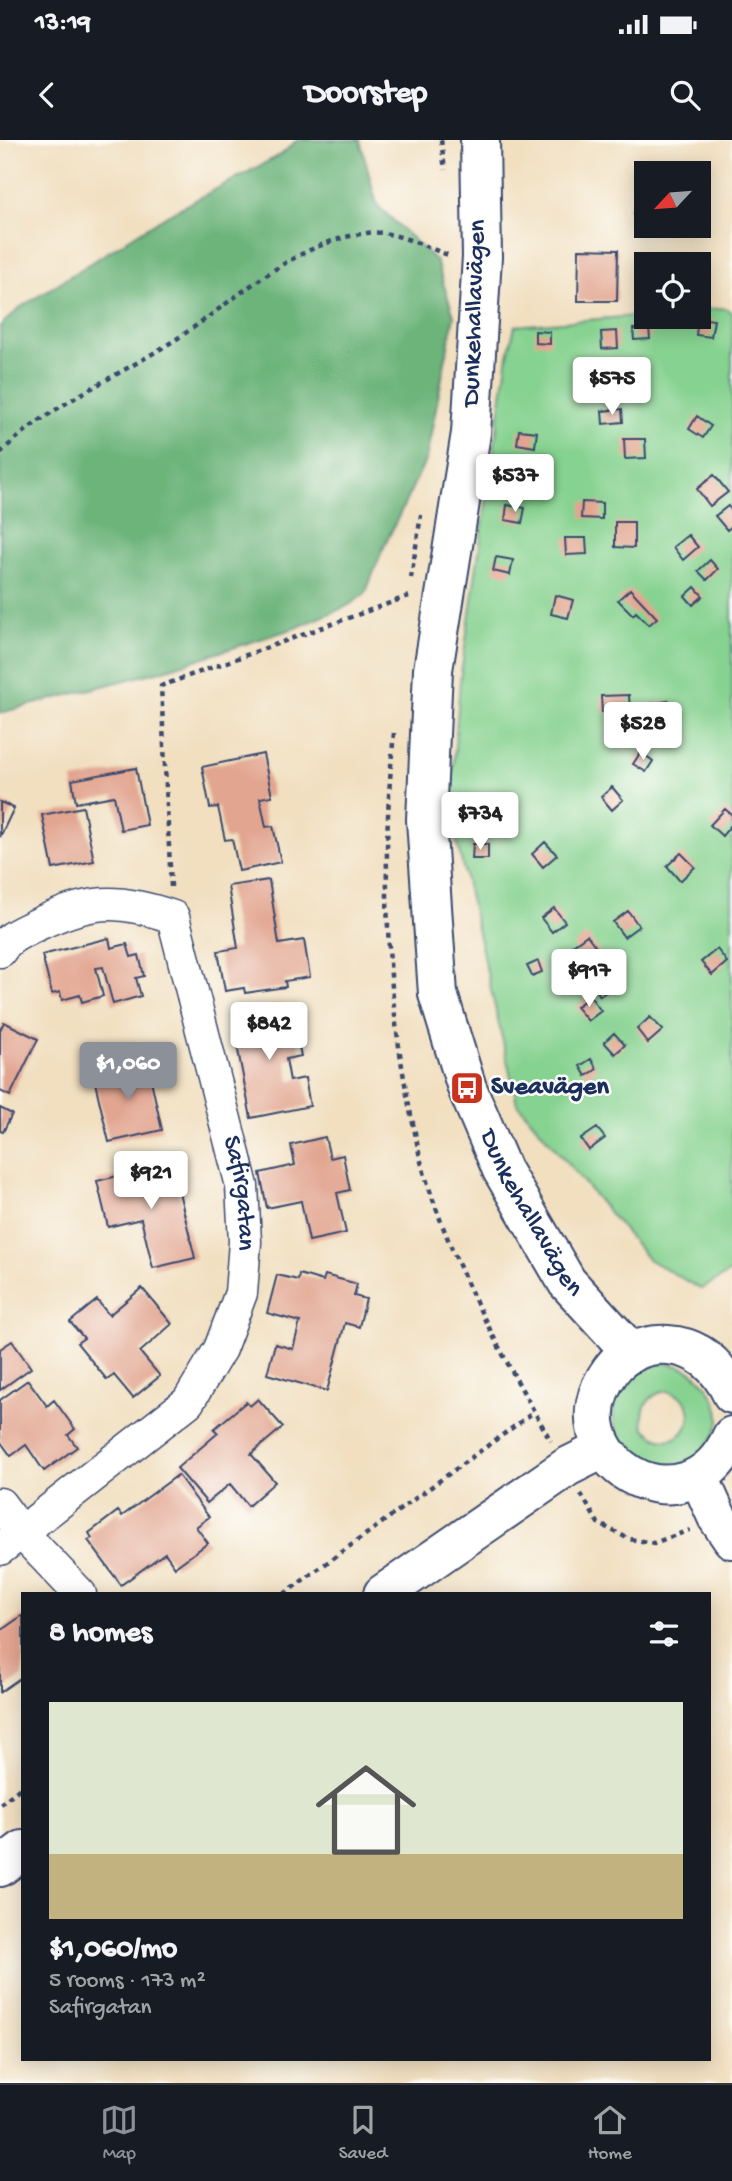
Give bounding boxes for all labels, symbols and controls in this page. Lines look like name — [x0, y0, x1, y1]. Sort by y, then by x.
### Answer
text: 13:19 — [35, 9, 91, 40]
icon: back — [28, 76, 66, 114]
text: Doorstep — [305, 76, 427, 114]
icon: search — [666, 76, 704, 114]
north arrow — [634, 161, 710, 238]
map controls — [634, 161, 711, 329]
street label: Dunkehallavägen — [457, 218, 495, 409]
button: locate — [634, 252, 711, 329]
pin: $575 — [571, 358, 653, 417]
text: $575 — [589, 366, 635, 393]
pin: $537 — [474, 454, 556, 514]
text: $537 — [492, 463, 538, 490]
pin: $528 — [602, 702, 684, 762]
text: $528 — [620, 711, 666, 738]
pin: $734 — [439, 792, 521, 852]
text: $734 — [457, 801, 503, 828]
pin: $917 — [548, 950, 630, 1009]
text: $917 — [567, 958, 611, 985]
pin: $842 — [228, 1002, 310, 1062]
text: $842 — [246, 1011, 292, 1038]
pin: $1,060 — [71, 1042, 185, 1102]
text: $1,060 — [96, 1051, 160, 1078]
bus stop icon: Sveavägen — [448, 1069, 486, 1107]
place label: Sveavägen — [491, 1073, 609, 1104]
street label: Dunkehallavägen — [470, 1123, 589, 1305]
street label: Safirgatan — [214, 1133, 261, 1253]
pin: $921 — [110, 1152, 192, 1211]
text: $921 — [130, 1160, 172, 1187]
icon: filters — [645, 1615, 683, 1653]
text: 8 homes — [49, 1617, 152, 1652]
icon: home — [303, 1747, 429, 1873]
text: $1,060/mo — [49, 1933, 177, 1968]
text: 5 rooms · 173 m² — [49, 1968, 206, 1995]
text: Safirgatan — [49, 1995, 152, 2022]
tab: Map — [100, 2101, 138, 2166]
tab: Saved — [339, 2101, 387, 2166]
tab: Home — [588, 2101, 632, 2166]

